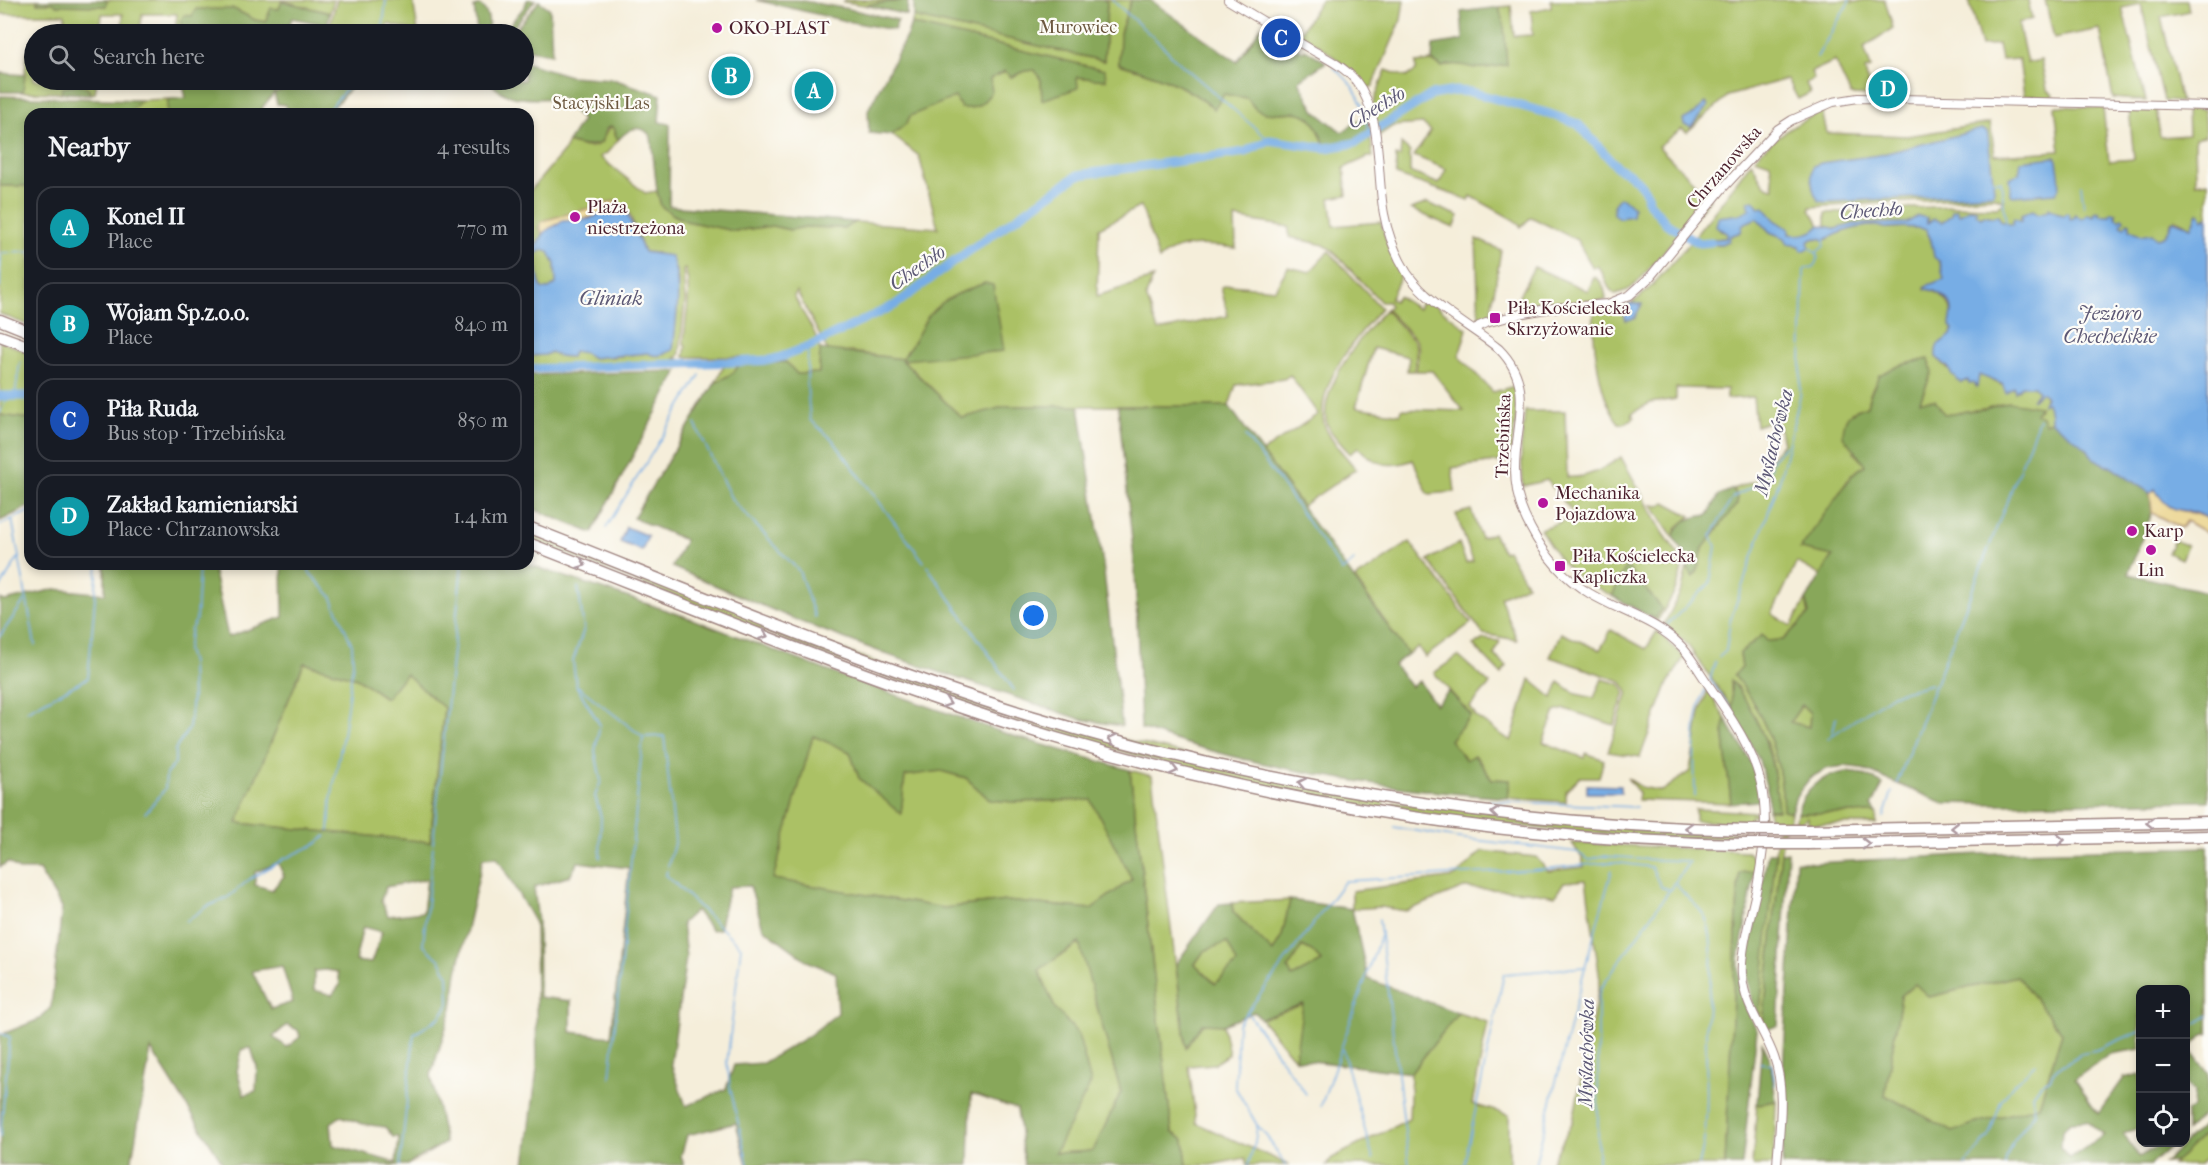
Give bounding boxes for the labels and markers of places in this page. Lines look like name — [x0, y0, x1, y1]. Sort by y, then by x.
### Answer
pin: C — [1262, 15, 1300, 60]
place label: OKO-PLAST — [729, 18, 830, 39]
marker: OKO-PLAST — [710, 21, 724, 35]
pin: B — [712, 54, 750, 98]
pin: D — [1868, 66, 1908, 112]
pin: A — [794, 68, 834, 113]
place label: Plaża niestrzeżona — [587, 197, 686, 239]
marker: Plaża niestrzeżona — [568, 210, 582, 224]
place label: Piła Kościelecka Skrzyżowanie — [1507, 298, 1631, 340]
marker: Piła Kościelecka Skrzyżowanie — [1488, 311, 1502, 325]
place label: Mechanika Pojazdowa — [1555, 483, 1640, 525]
marker: Mechanika Pojazdowa — [1536, 496, 1550, 510]
place label: Karp — [2144, 521, 2184, 542]
marker: Karp — [2125, 524, 2139, 538]
marker: Lin — [2144, 543, 2158, 557]
place label: Piła Kościelecka Kapliczka — [1572, 546, 1696, 588]
marker: Piła Kościelecka Kapliczka — [1553, 559, 1567, 573]
place label: Lin — [2138, 560, 2165, 581]

